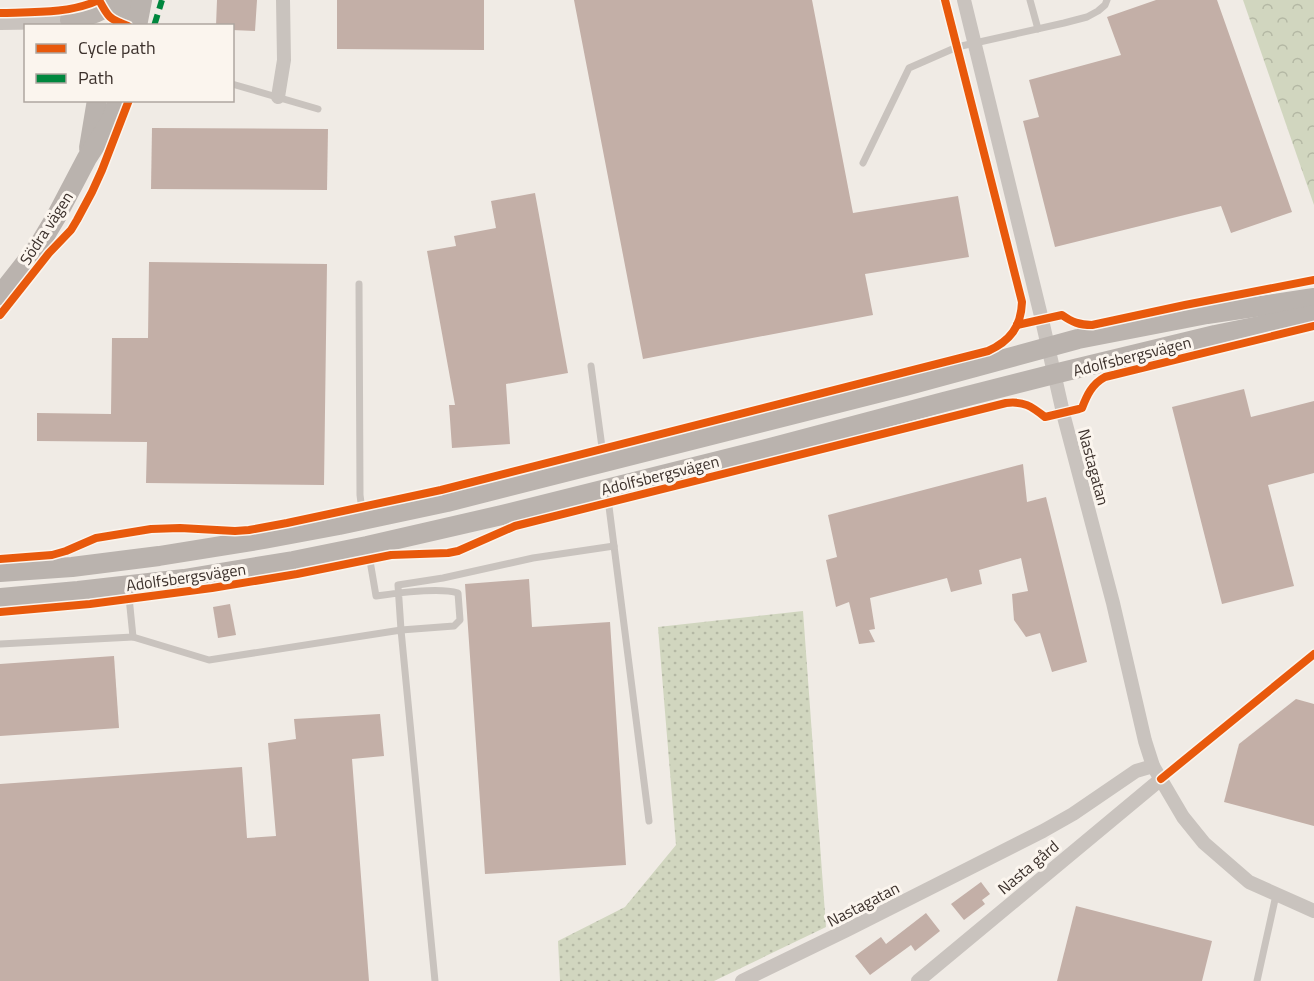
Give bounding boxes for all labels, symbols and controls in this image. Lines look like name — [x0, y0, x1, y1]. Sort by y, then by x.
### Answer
legend — [24, 24, 234, 102]
text: Cycle path — [78, 34, 156, 61]
text: Path — [78, 64, 114, 91]
street label: Södra vägen — [13, 187, 79, 269]
street label: Adolfsbergsvägen — [1071, 330, 1193, 382]
street label: Nastagatan — [1072, 426, 1116, 508]
street label: Adolfsbergsvägen — [599, 449, 721, 501]
street label: Adolfsbergsvägen — [125, 557, 247, 597]
street label: Nasta gård — [992, 834, 1064, 900]
street label: Nastagatan — [823, 876, 903, 932]

